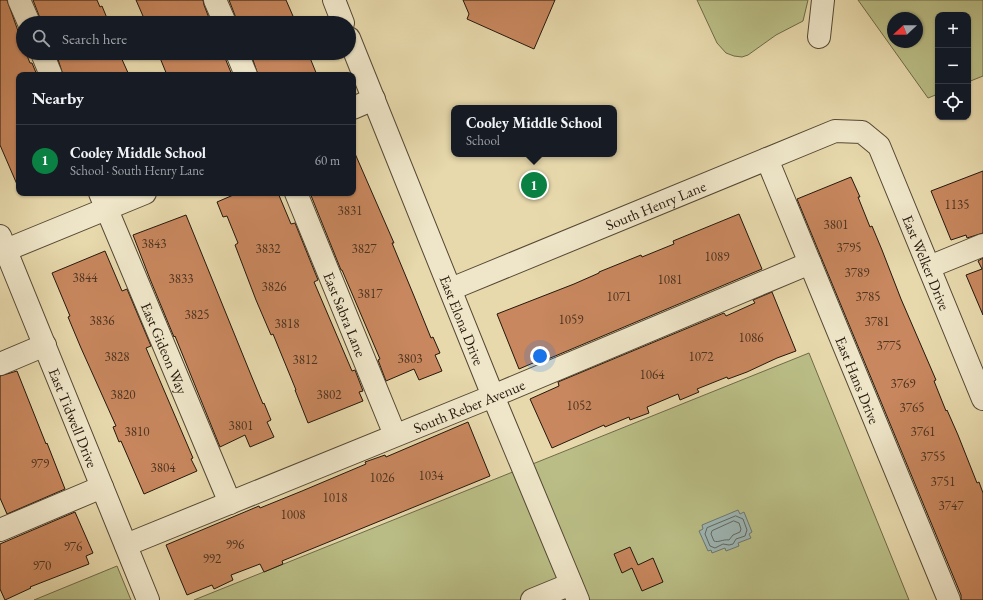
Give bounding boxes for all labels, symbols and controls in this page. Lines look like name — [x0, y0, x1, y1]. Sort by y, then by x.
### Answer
north arrow — [887, 12, 923, 48]
map controls — [935, 12, 971, 120]
button: + — [935, 12, 971, 48]
search box — [16, 16, 356, 60]
icon: search — [30, 27, 52, 49]
text: Search here — [62, 29, 127, 48]
button: − — [935, 48, 971, 84]
button: locate — [935, 84, 971, 120]
text: Nearby — [32, 87, 84, 109]
popup — [451, 105, 617, 157]
text: Cooley Middle School — [466, 113, 602, 132]
text: School — [466, 132, 500, 149]
text: Cooley Middle School — [70, 143, 206, 162]
text: 1 — [42, 152, 48, 169]
text: 60 m — [315, 152, 340, 169]
text: School · South Henry Lane — [70, 162, 204, 179]
pin: 1 — [521, 170, 547, 200]
street label: South Henry Lane — [602, 176, 709, 234]
house number: 1135 — [945, 196, 969, 213]
house number: 3831 — [338, 202, 362, 219]
street label: East Welker Drive — [899, 212, 955, 313]
house number: 3801 — [824, 216, 848, 233]
house number: 3843 — [142, 235, 166, 252]
house number: 3795 — [837, 239, 861, 256]
house number: 3832 — [256, 240, 281, 257]
house number: 3827 — [352, 240, 377, 257]
house number: 1089 — [705, 248, 730, 265]
house number: 3789 — [845, 264, 870, 281]
house number: 3844 — [73, 269, 98, 286]
street label: East Sabra Lane — [320, 269, 371, 360]
house number: 3833 — [169, 270, 193, 287]
house number: 1081 — [658, 271, 682, 288]
street label: East Elona Drive — [436, 272, 489, 368]
house number: 3826 — [262, 278, 286, 295]
house number: 3817 — [358, 285, 383, 302]
house number: 1071 — [607, 288, 631, 305]
house number: 3785 — [856, 288, 880, 305]
street label: East Gideon Way — [137, 299, 193, 397]
house number: 3825 — [185, 306, 209, 323]
house number: 1059 — [559, 311, 584, 328]
house number: 3836 — [90, 312, 114, 329]
house number: 3781 — [865, 313, 889, 330]
house number: 3818 — [275, 315, 299, 332]
house number: 1086 — [739, 329, 763, 346]
street label: East Hans Drive — [832, 333, 885, 427]
house number: 3775 — [877, 337, 901, 354]
your location — [530, 346, 550, 366]
house number: 3828 — [105, 348, 129, 365]
house number: 1072 — [689, 348, 714, 365]
house number: 3803 — [398, 350, 422, 367]
house number: 3812 — [293, 351, 318, 368]
street label: East Tidwell Drive — [45, 365, 103, 470]
house number: 1064 — [640, 366, 665, 383]
street label: South Reber Avenue — [410, 374, 528, 437]
house number: 3769 — [891, 375, 916, 392]
house number: 3820 — [111, 386, 135, 403]
house number: 3802 — [317, 386, 342, 403]
house number: 1052 — [567, 397, 592, 414]
house number: 3765 — [900, 399, 924, 416]
house number: 3801 — [229, 417, 253, 434]
house number: 3810 — [125, 423, 149, 440]
house number: 3761 — [911, 423, 935, 440]
house number: 3755 — [921, 448, 945, 465]
house number: 979 — [31, 455, 50, 472]
house number: 3804 — [151, 459, 176, 476]
house number: 1034 — [419, 467, 444, 484]
house number: 1026 — [370, 469, 394, 486]
house number: 3751 — [931, 473, 955, 490]
house number: 1018 — [323, 489, 347, 506]
house number: 3747 — [939, 497, 964, 514]
house number: 1008 — [281, 506, 305, 523]
house number: 996 — [226, 536, 244, 553]
house number: 976 — [64, 538, 82, 555]
house number: 992 — [203, 550, 222, 567]
house number: 970 — [33, 557, 51, 574]

